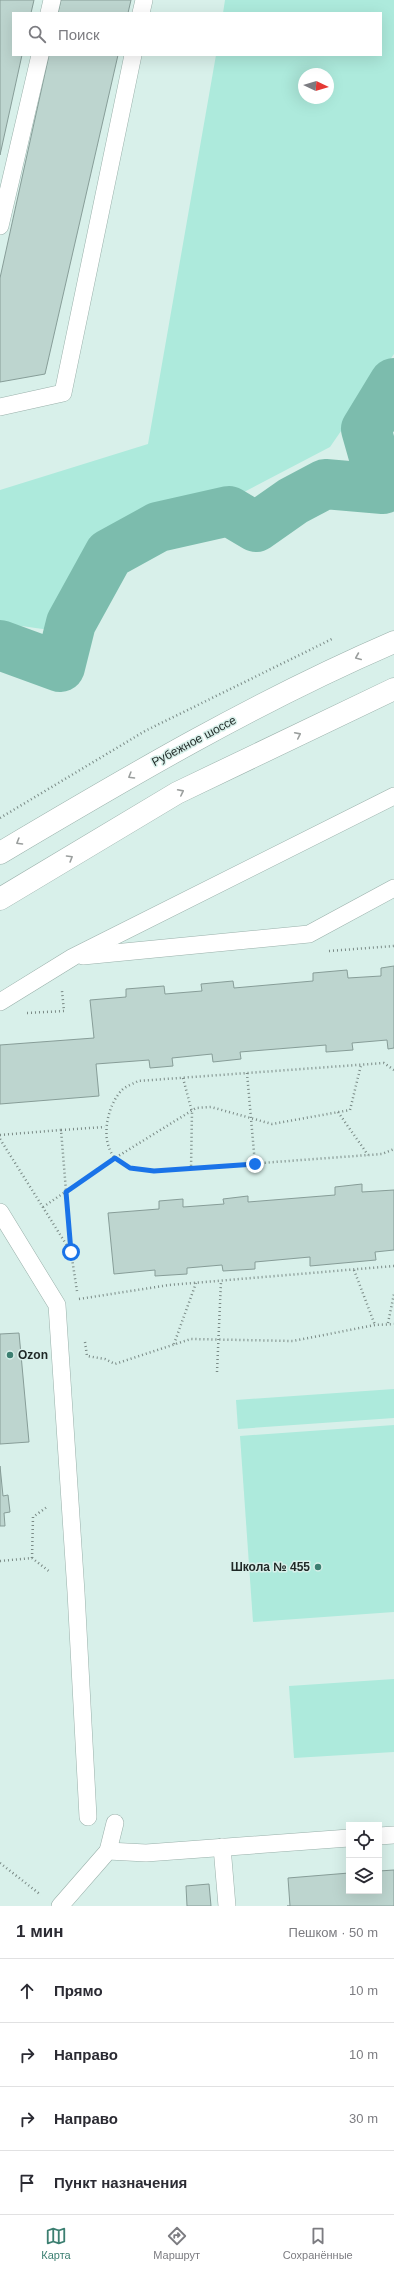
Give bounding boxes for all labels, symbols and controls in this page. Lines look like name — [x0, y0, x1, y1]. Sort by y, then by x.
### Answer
search box — [12, 12, 382, 56]
icon: search — [26, 23, 48, 45]
text: Поиск — [58, 26, 100, 43]
north arrow — [298, 68, 334, 104]
one-way arrow — [355, 652, 363, 660]
street label: Рубежное шоссе — [149, 713, 239, 769]
one-way arrow — [294, 732, 302, 739]
one-way arrow — [128, 771, 135, 778]
one-way arrow — [177, 789, 185, 796]
one-way arrow — [16, 837, 23, 844]
one-way arrow — [66, 855, 73, 862]
route end — [246, 1155, 264, 1173]
route start — [62, 1243, 80, 1261]
place label: Ozon — [18, 1348, 48, 1362]
marker: Ozon — [5, 1350, 15, 1360]
place label: Школа № 455 — [231, 1560, 310, 1574]
marker: Школа № 455 — [313, 1562, 323, 1572]
map controls — [346, 1822, 382, 1894]
button: locate — [346, 1822, 382, 1858]
button: layers — [346, 1858, 382, 1894]
text: 1 мин — [16, 1922, 63, 1941]
text: Пешком · 50 m — [289, 1925, 378, 1940]
icon: ahead — [16, 1980, 38, 2002]
text: Прямо — [54, 1982, 103, 1999]
text: 10 m — [349, 1983, 378, 1998]
icon: right — [16, 2044, 38, 2066]
text: Направо — [54, 2046, 118, 2063]
text: 10 m — [349, 2047, 378, 2062]
icon: right — [16, 2108, 38, 2130]
text: Направо — [54, 2110, 118, 2127]
text: 30 m — [349, 2111, 378, 2126]
icon: arrive — [16, 2172, 38, 2194]
text: Пункт назначения — [54, 2174, 187, 2191]
tab: Карта — [41, 2225, 71, 2261]
tab: Маршрут — [153, 2225, 200, 2261]
tab: Сохранённые — [283, 2225, 353, 2261]

